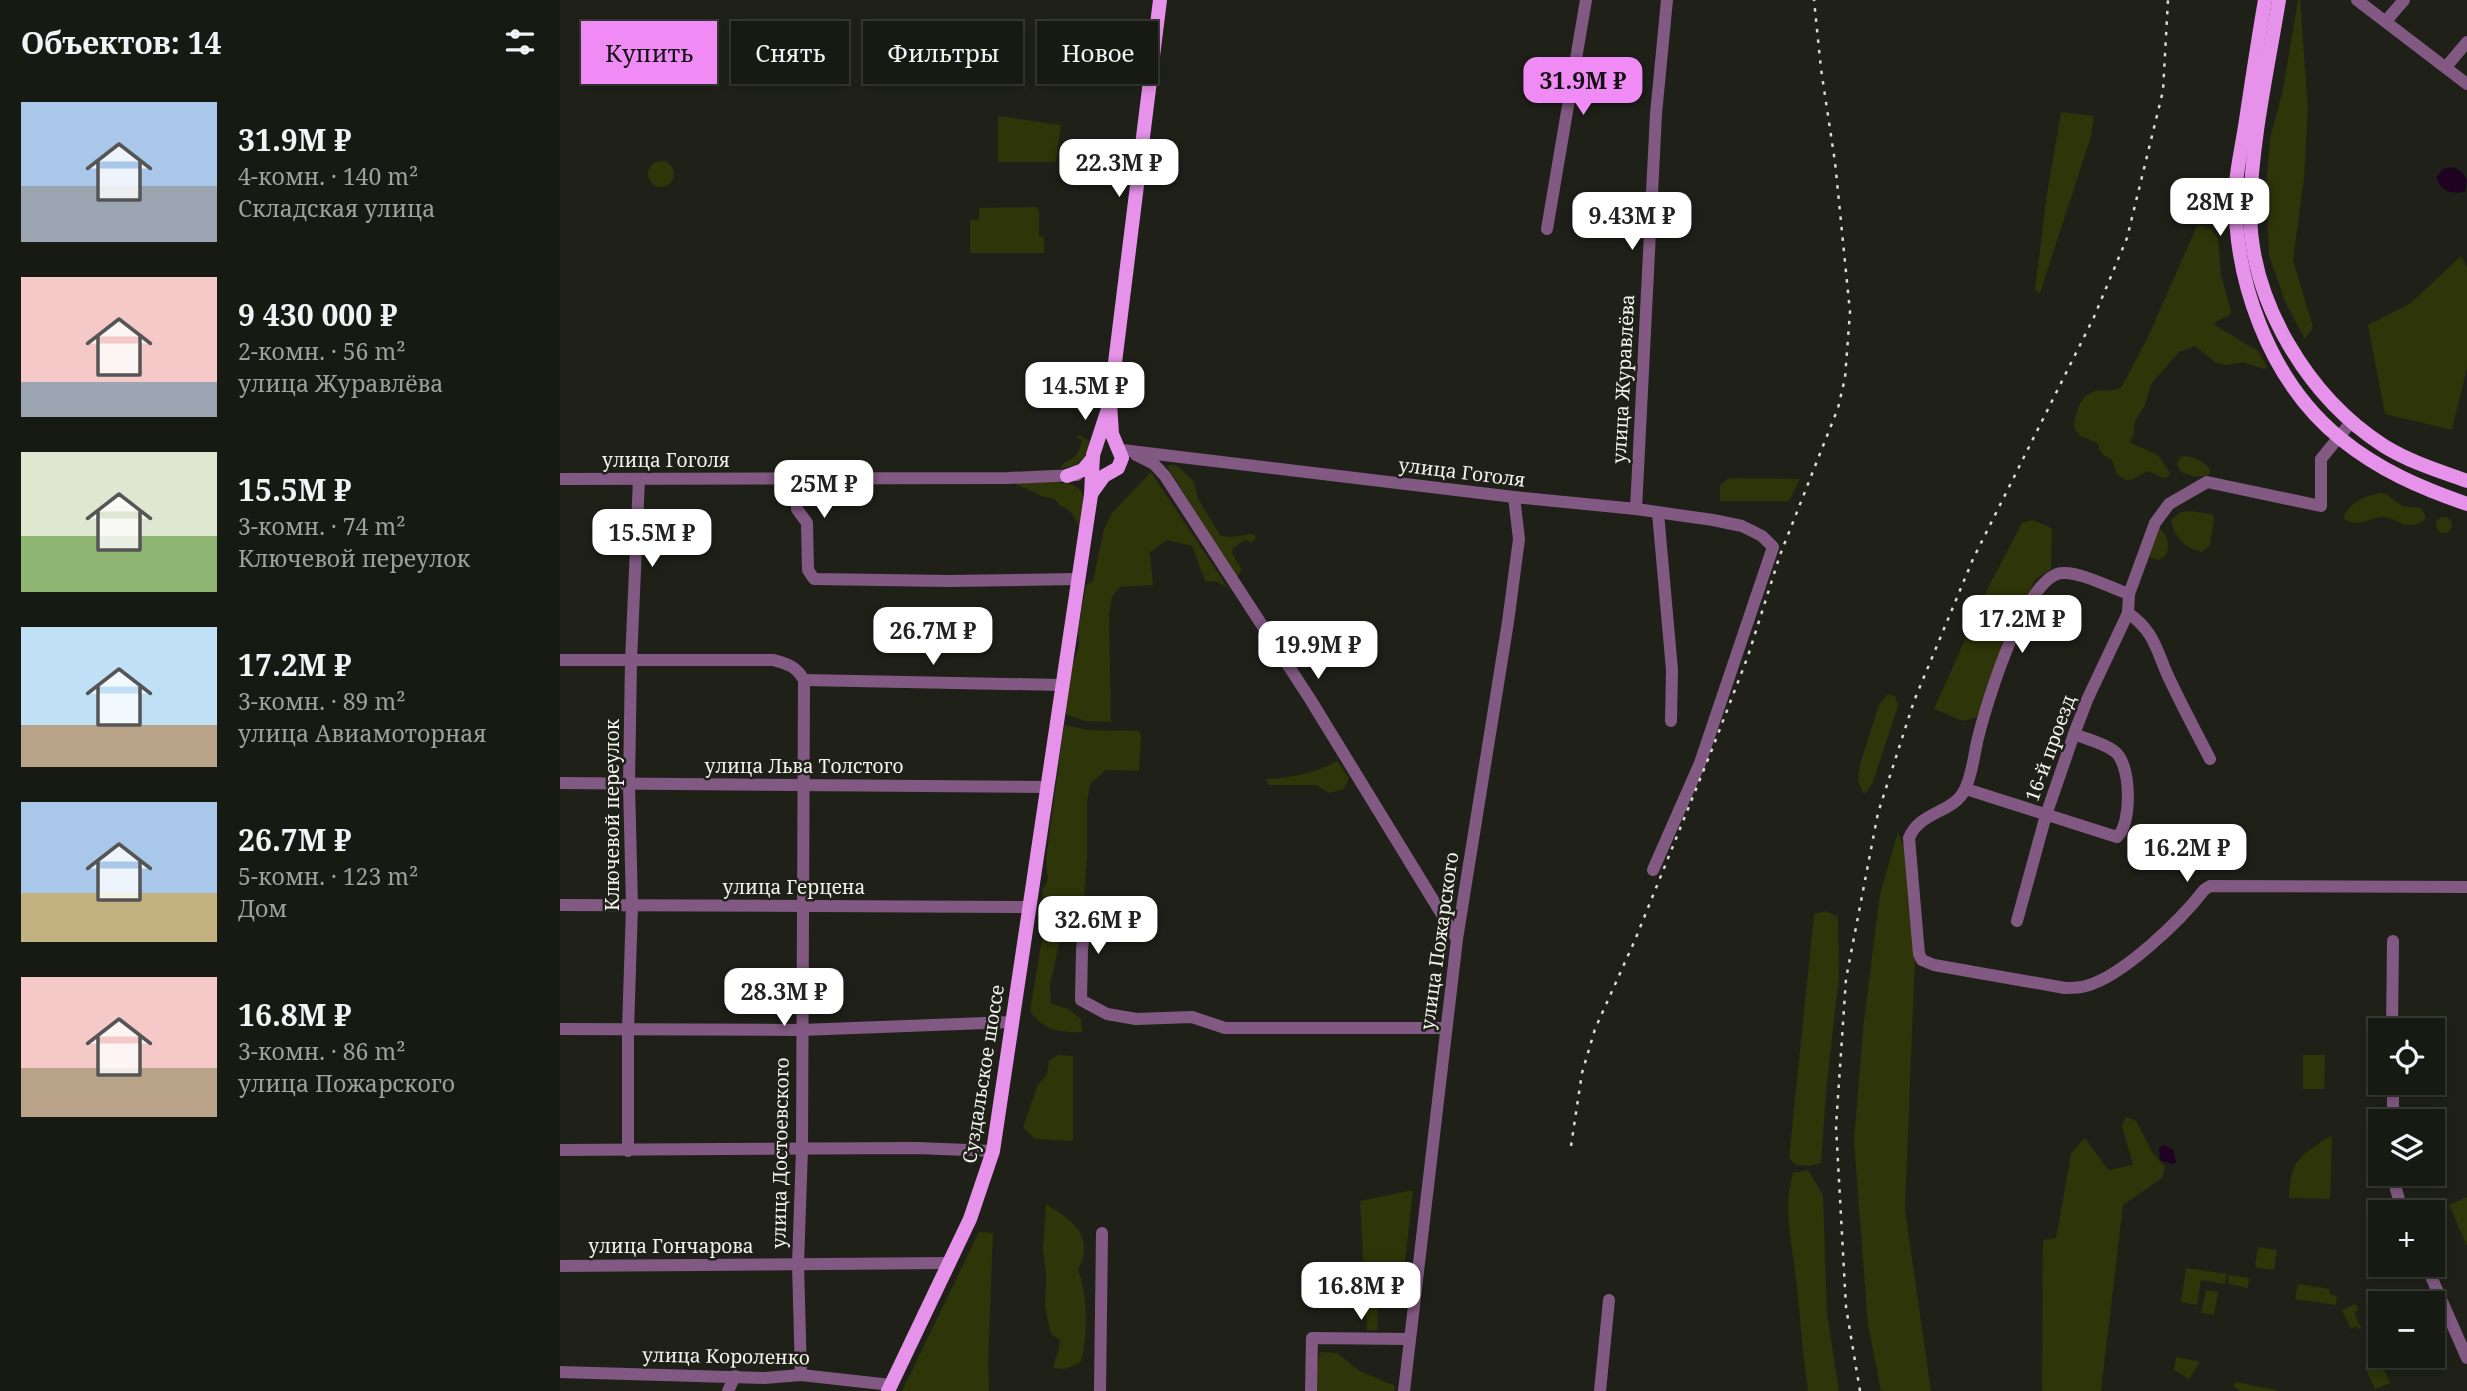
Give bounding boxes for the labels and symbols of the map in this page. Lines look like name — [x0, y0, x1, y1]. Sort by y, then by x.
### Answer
pin: 31.9M ₽ — [1518, 58, 1648, 117]
pin: 22.3M ₽ — [1054, 140, 1184, 199]
pin: 28M ₽ — [2171, 178, 2269, 238]
pin: 9.43M ₽ — [1567, 192, 1697, 252]
street label: улица Журавлёва — [1606, 294, 1640, 464]
pin: 14.5M ₽ — [1020, 362, 1150, 422]
street label: улица Гоголя — [602, 447, 730, 473]
street label: улица Гоголя — [1397, 451, 1527, 493]
pin: 25M ₽ — [775, 461, 873, 520]
pin: 15.5M ₽ — [587, 510, 717, 569]
pin: 17.2M ₽ — [1957, 596, 2087, 655]
pin: 26.7M ₽ — [868, 608, 998, 667]
pin: 19.9M ₽ — [1253, 622, 1383, 681]
street label: 16-й проезд — [2019, 691, 2081, 805]
street label: Ключевой переулок — [599, 718, 625, 911]
street label: улица Льва Толстого — [705, 753, 903, 779]
pin: 16.2M ₽ — [2122, 824, 2252, 884]
street label: улица Пожарского — [1414, 850, 1464, 1032]
street label: улица Герцена — [723, 874, 865, 900]
pin: 32.6M ₽ — [1033, 897, 1163, 956]
pin: 28.3M ₽ — [719, 968, 849, 1028]
street label: Суздальское шоссе — [956, 983, 1010, 1165]
street label: улица Достоевского — [765, 1057, 795, 1249]
street label: улица Гончарова — [588, 1233, 754, 1259]
pin: 16.8M ₽ — [1296, 1262, 1426, 1322]
street label: улица Короленко — [642, 1342, 810, 1370]

